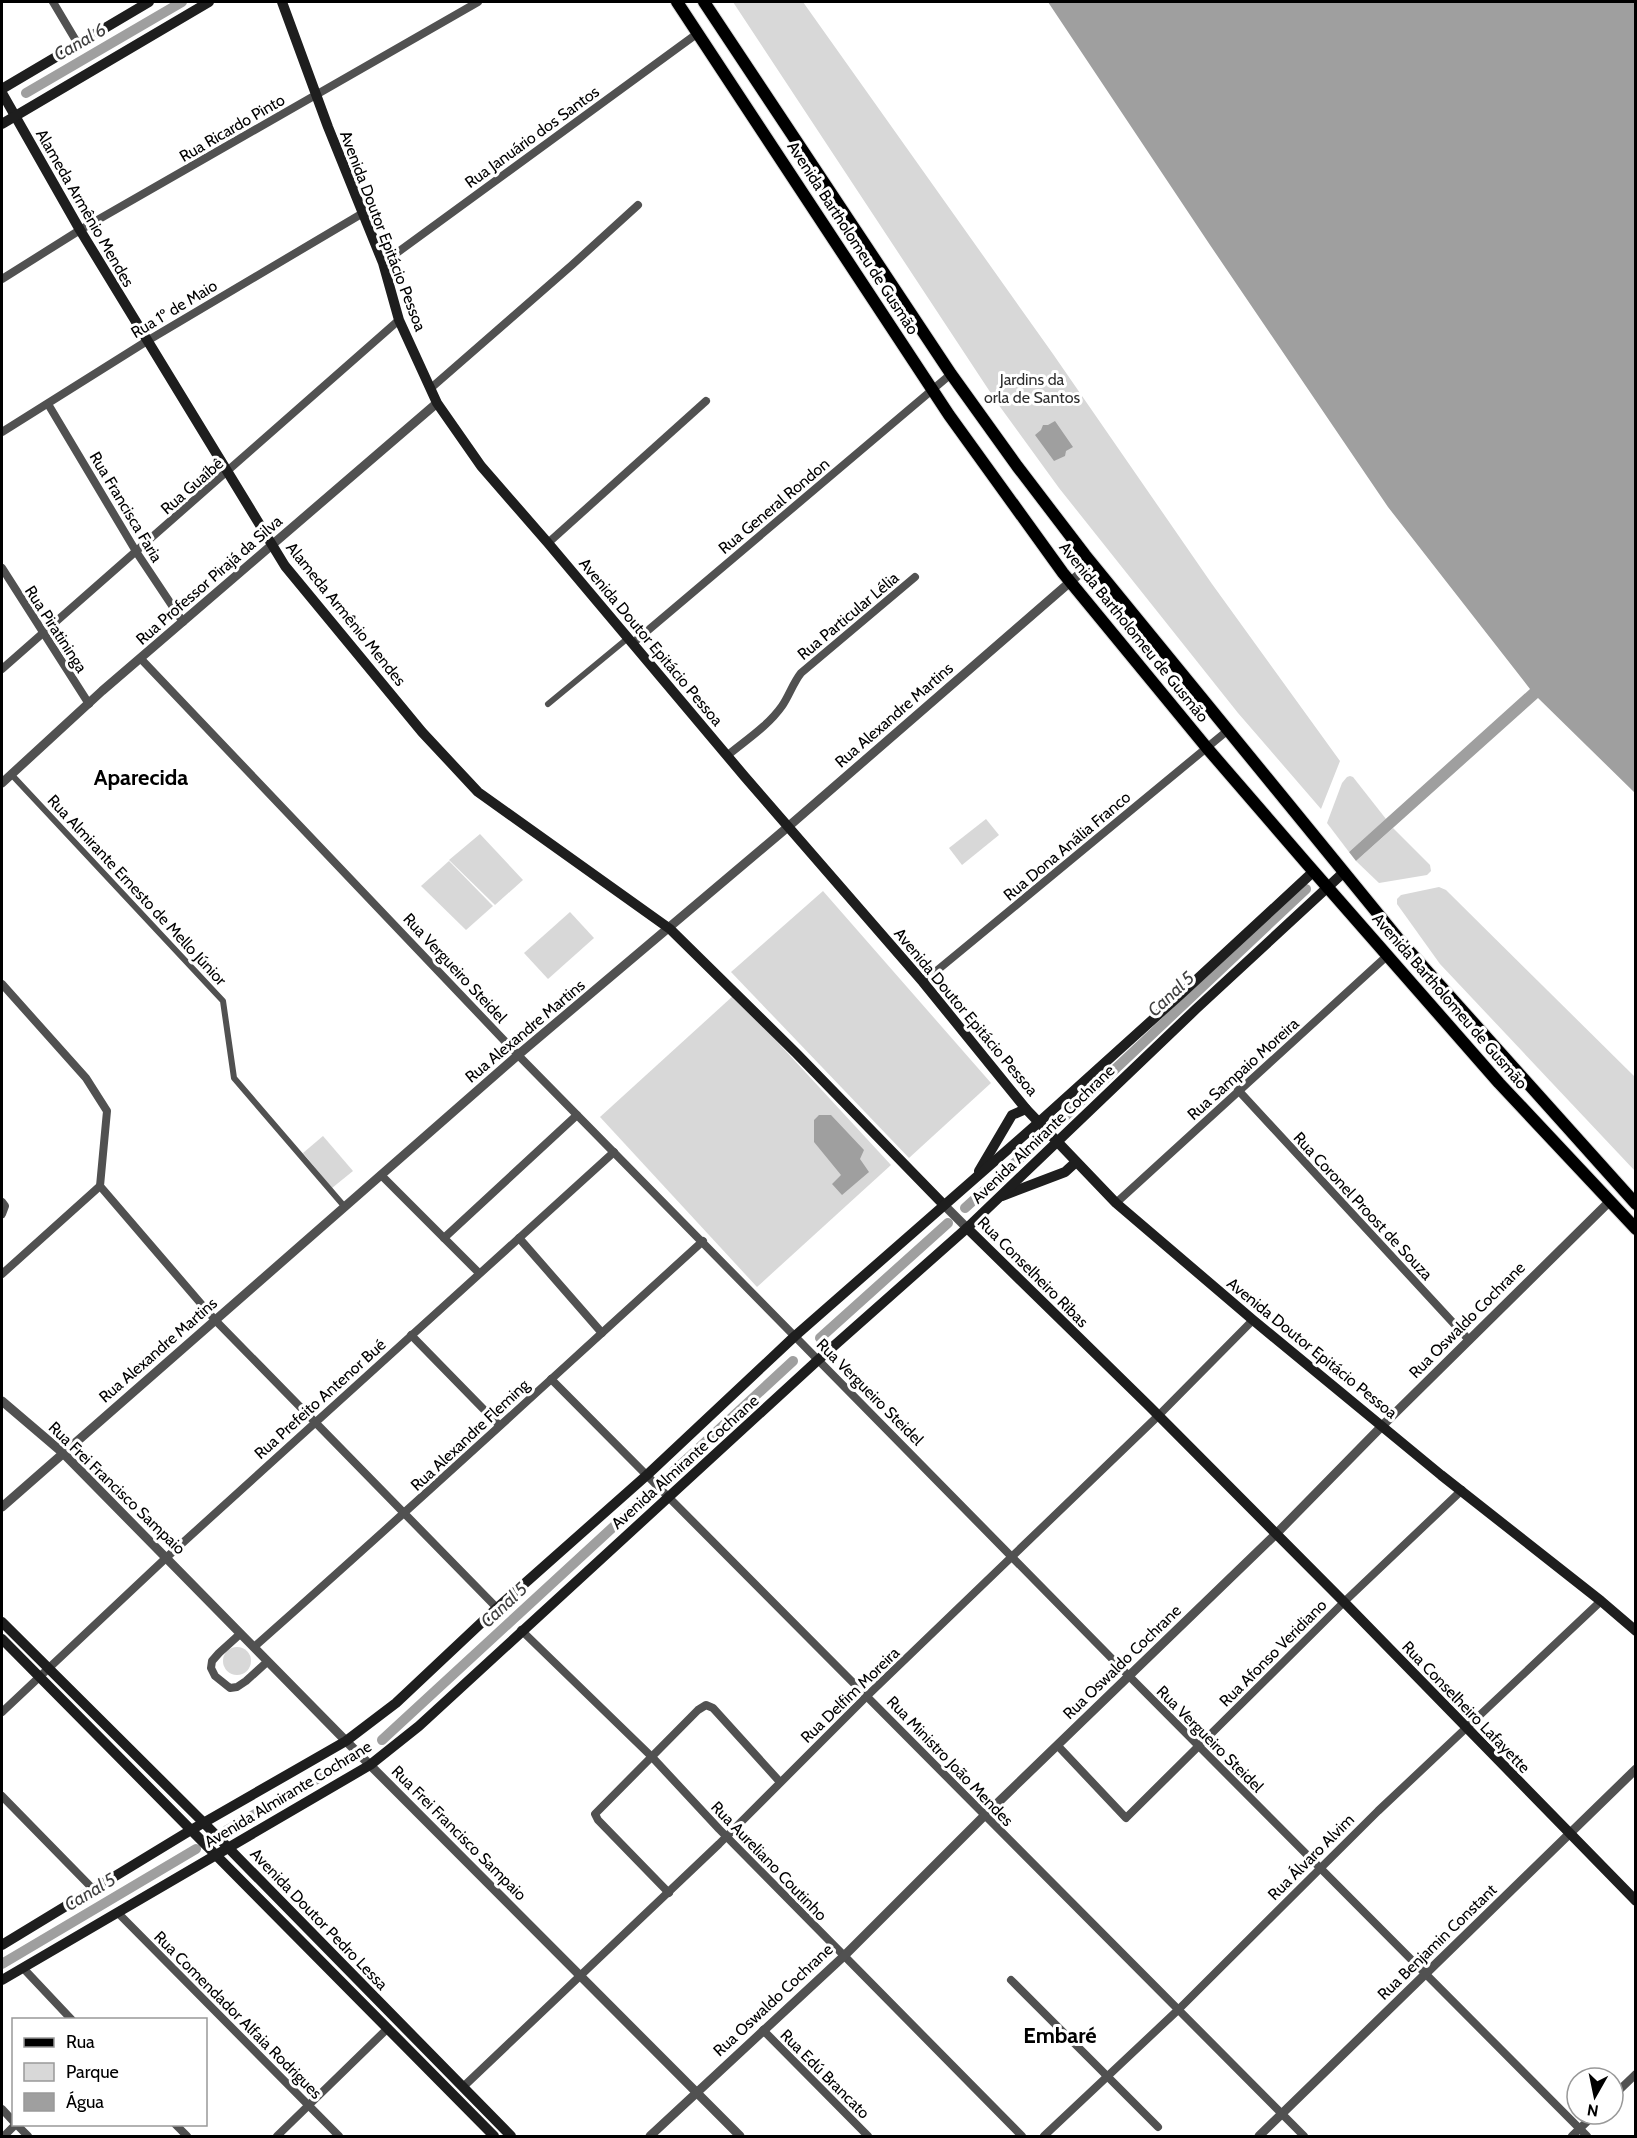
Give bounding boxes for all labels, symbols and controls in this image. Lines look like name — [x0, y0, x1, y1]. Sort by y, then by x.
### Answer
water label: Canal 6 — [50, 18, 110, 66]
street label: Rua Januário dos Santos — [461, 82, 603, 192]
street label: Rua Ricardo Pinto — [176, 90, 288, 166]
street label: Alameda Armênio Mendes — [32, 126, 138, 291]
street label: Avenida Doutor Epitácio Pessoa — [336, 128, 430, 334]
street label: Avenida Bartholomeu de Gusmão — [783, 138, 923, 338]
street label: Rua 1º de Maio — [127, 276, 221, 342]
park label: Jardins da orla de Santos — [984, 370, 1080, 407]
street label: Rua Francisca Faria — [86, 448, 167, 566]
street label: Rua Guaíbê — [157, 454, 227, 518]
street label: Rua General Rondon — [715, 454, 833, 558]
street label: Rua Professor Pirajá da Silva — [132, 511, 286, 649]
street label: Alameda Armênio Mendes — [282, 538, 410, 690]
street label: Avenida Bartholomeu de Gusmão — [1055, 538, 1213, 726]
street label: Avenida Doutor Epitácio Pessoa — [575, 554, 727, 730]
street label: Rua Particular Lélia — [794, 568, 903, 664]
street label: Rua Piratininga — [21, 582, 91, 676]
street label: Rua Alexandre Martins — [831, 658, 957, 771]
district label: Aparecida — [94, 764, 188, 791]
street label: Rua Dona Anália Franco — [1000, 787, 1134, 905]
street label: Rua Almirante Ernesto de Mello Júnior — [43, 791, 231, 990]
street label: Rua Vergueiro Steidel — [399, 909, 511, 1027]
street label: Avenida Bartholomeu de Gusmão — [1369, 909, 1532, 1093]
street label: Avenida Doutor Epitácio Pessoa — [890, 924, 1042, 1100]
water label: Canal 5 — [1143, 967, 1199, 1021]
street label: Rua Alexandre Martins — [461, 975, 589, 1087]
street label: Rua Sampaio Moreira — [1183, 1014, 1303, 1124]
street label: Avenida Almirante Cochrane — [968, 1061, 1118, 1207]
street label: Rua Coronel Proost de Souza — [1289, 1128, 1437, 1284]
street label: Rua Conselheiro Ribas — [974, 1213, 1093, 1332]
street label: Rua Oswaldo Cochrane — [1405, 1258, 1529, 1382]
street label: Avenida Doutor Epitácio Pessoa — [1223, 1274, 1401, 1423]
street label: Rua Alexandre Martins — [95, 1293, 221, 1406]
street label: Rua Prefeito Antenor Bué — [250, 1335, 390, 1463]
street label: Rua Vergueiro Steidel — [813, 1335, 927, 1449]
street label: Rua Alexandre Fleming — [407, 1375, 534, 1495]
street label: Avenida Almirante Cochrane — [608, 1391, 762, 1533]
street label: Rua Frei Francisco Sampaio — [45, 1418, 189, 1558]
water label: Canal 5 — [476, 1578, 532, 1632]
street label: Rua Afonso Veridiano — [1215, 1595, 1331, 1711]
street label: Rua Oswaldo Cochrane — [1059, 1601, 1185, 1723]
street label: Rua Conselheiro Lafayette — [1398, 1637, 1534, 1777]
street label: Rua Delfim Moreira — [797, 1643, 903, 1747]
street label: Rua Vergueiro Steidel — [1153, 1682, 1267, 1796]
street label: Rua Ministro João Mendes — [883, 1692, 1017, 1830]
street label: Avenida Almirante Cochrane — [201, 1737, 375, 1851]
street label: Rua Frei Francisco Sampaio — [388, 1762, 530, 1904]
street label: Rua Aureliano Coutinho — [707, 1797, 831, 1925]
street label: Rua Álvaro Alvim — [1264, 1810, 1358, 1904]
street label: Avenida Doutor Pedro Lessa — [246, 1844, 392, 1994]
water label: Canal 5 — [60, 1868, 120, 1916]
street label: Rua Benjamin Constant — [1374, 1880, 1501, 2004]
street label: Rua Comendador Alfaia Rodrigues — [150, 1927, 326, 2103]
street label: Rua Oswaldo Cochrane — [709, 1940, 837, 2060]
legend — [12, 2018, 207, 2126]
district label: Embaré — [1023, 2022, 1097, 2049]
street label: Rua Edú Brancato — [776, 2025, 874, 2123]
text: Rua — [66, 2031, 95, 2053]
text: Parque — [66, 2061, 119, 2083]
north arrow — [1565, 2066, 1625, 2126]
text: Água — [66, 2091, 104, 2113]
text: N — [1586, 2100, 1600, 2121]

